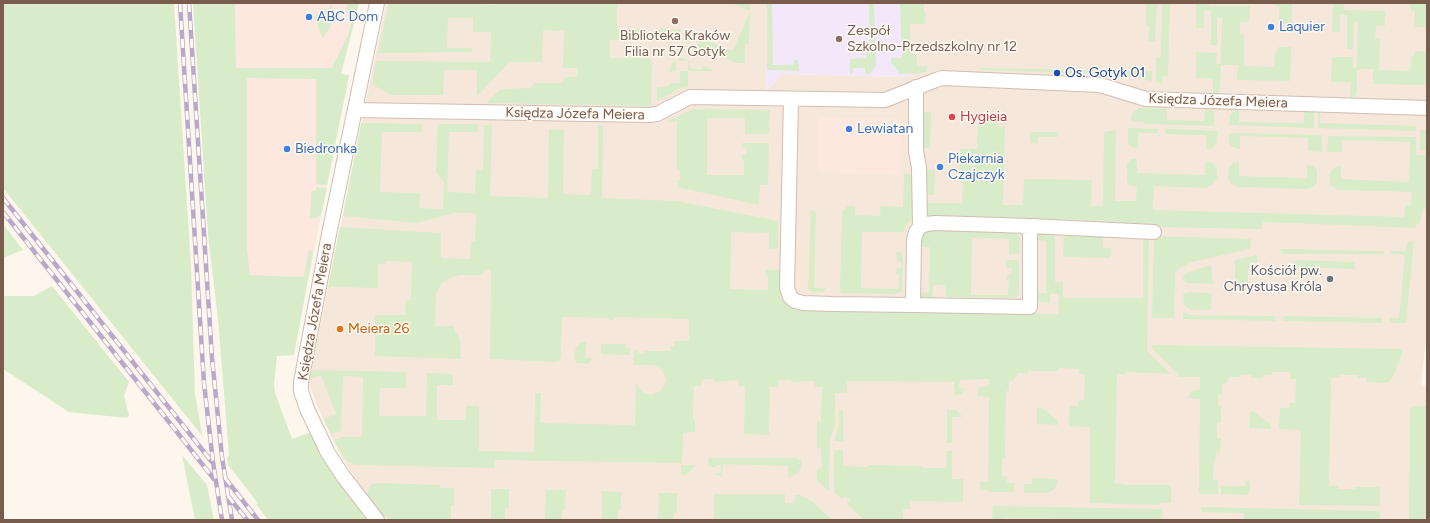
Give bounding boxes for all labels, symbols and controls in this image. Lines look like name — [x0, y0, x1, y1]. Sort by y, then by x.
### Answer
place label: ABC Dom — [317, 9, 378, 25]
marker: ABC Dom — [304, 12, 314, 22]
marker: Biblioteka Kraków Filia nr 57 Gotyk — [670, 16, 680, 26]
place label: Laquier — [1279, 19, 1325, 35]
marker: Laquier — [1266, 22, 1276, 32]
place label: Zespół Szkolno-Przedszkolny nr 12 — [847, 23, 1017, 56]
place label: Biblioteka Kraków Filia nr 57 Gotyk — [620, 28, 730, 60]
marker: Zespół Szkolno-Przedszkolny nr 12 — [834, 34, 844, 44]
place label: Os. Gotyk 01 — [1065, 65, 1145, 81]
marker: Os. Gotyk 01 — [1052, 68, 1062, 78]
street label: Księdza Józefa Meiera — [1148, 90, 1288, 112]
street label: Księdza Józefa Meiera — [505, 104, 645, 124]
place label: Hygieia — [960, 109, 1007, 125]
marker: Hygieia — [947, 112, 957, 122]
place label: Lewiatan — [857, 121, 913, 137]
marker: Lewiatan — [844, 124, 854, 134]
place label: Biedronka — [295, 141, 357, 157]
marker: Biedronka — [282, 144, 292, 154]
place label: Piekarnia Czajczyk — [948, 151, 1004, 184]
marker: Piekarnia Czajczyk — [935, 162, 945, 172]
street label: Księdza Józefa Meiera — [295, 242, 335, 382]
place label: Kościół pw. Chrystusa Króla — [1224, 263, 1322, 296]
marker: Kościół pw. Chrystusa Króla — [1325, 274, 1335, 284]
place label: Meiera 26 — [348, 321, 409, 337]
marker: Meiera 26 — [335, 324, 345, 334]

